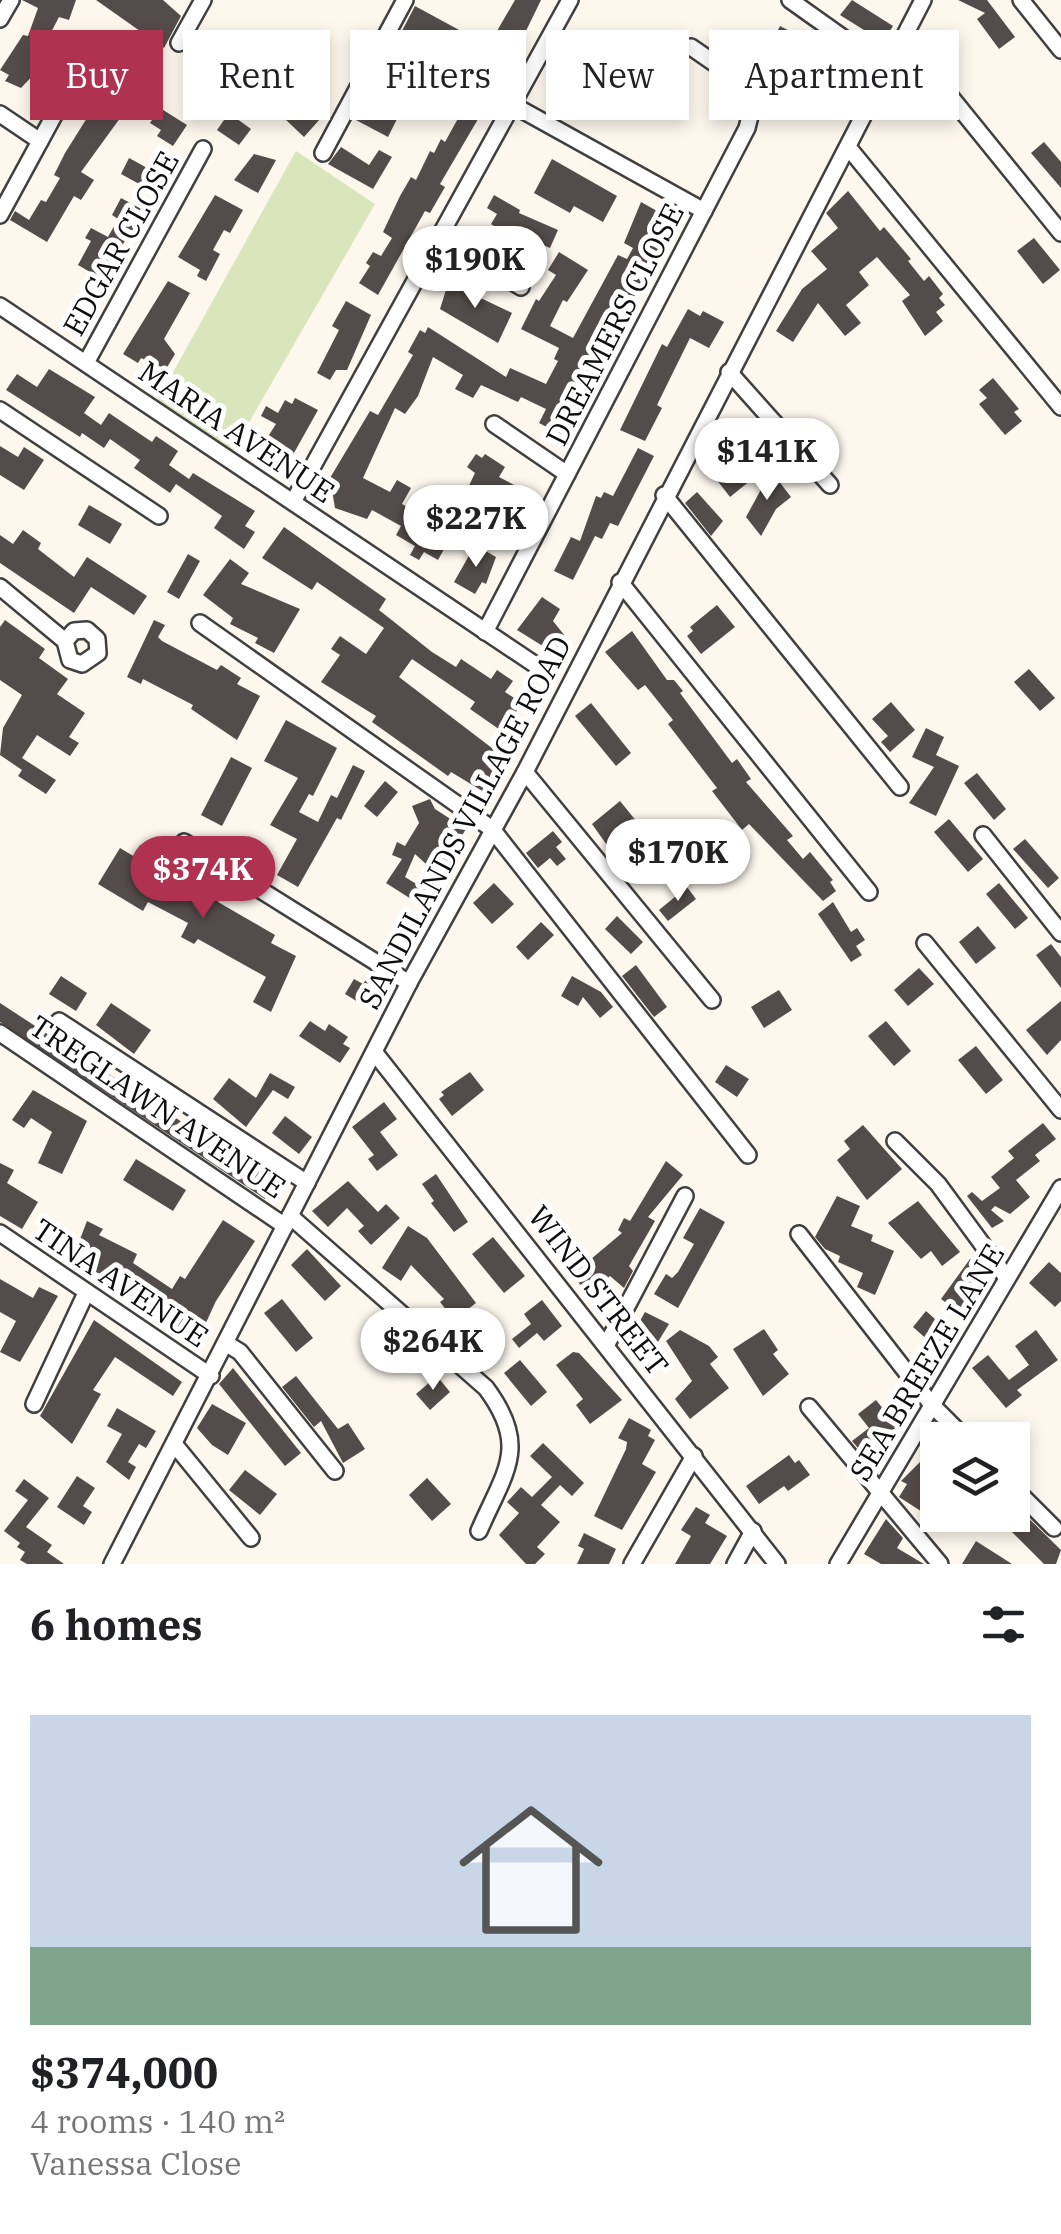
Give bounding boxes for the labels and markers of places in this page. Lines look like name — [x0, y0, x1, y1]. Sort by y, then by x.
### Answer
pin: $190K — [405, 226, 545, 311]
pin: $141K — [697, 418, 837, 503]
pin: $227K — [406, 485, 546, 570]
pin: $170K — [608, 819, 748, 904]
pin: $374K — [133, 836, 273, 921]
pin: $264K — [363, 1308, 503, 1393]

